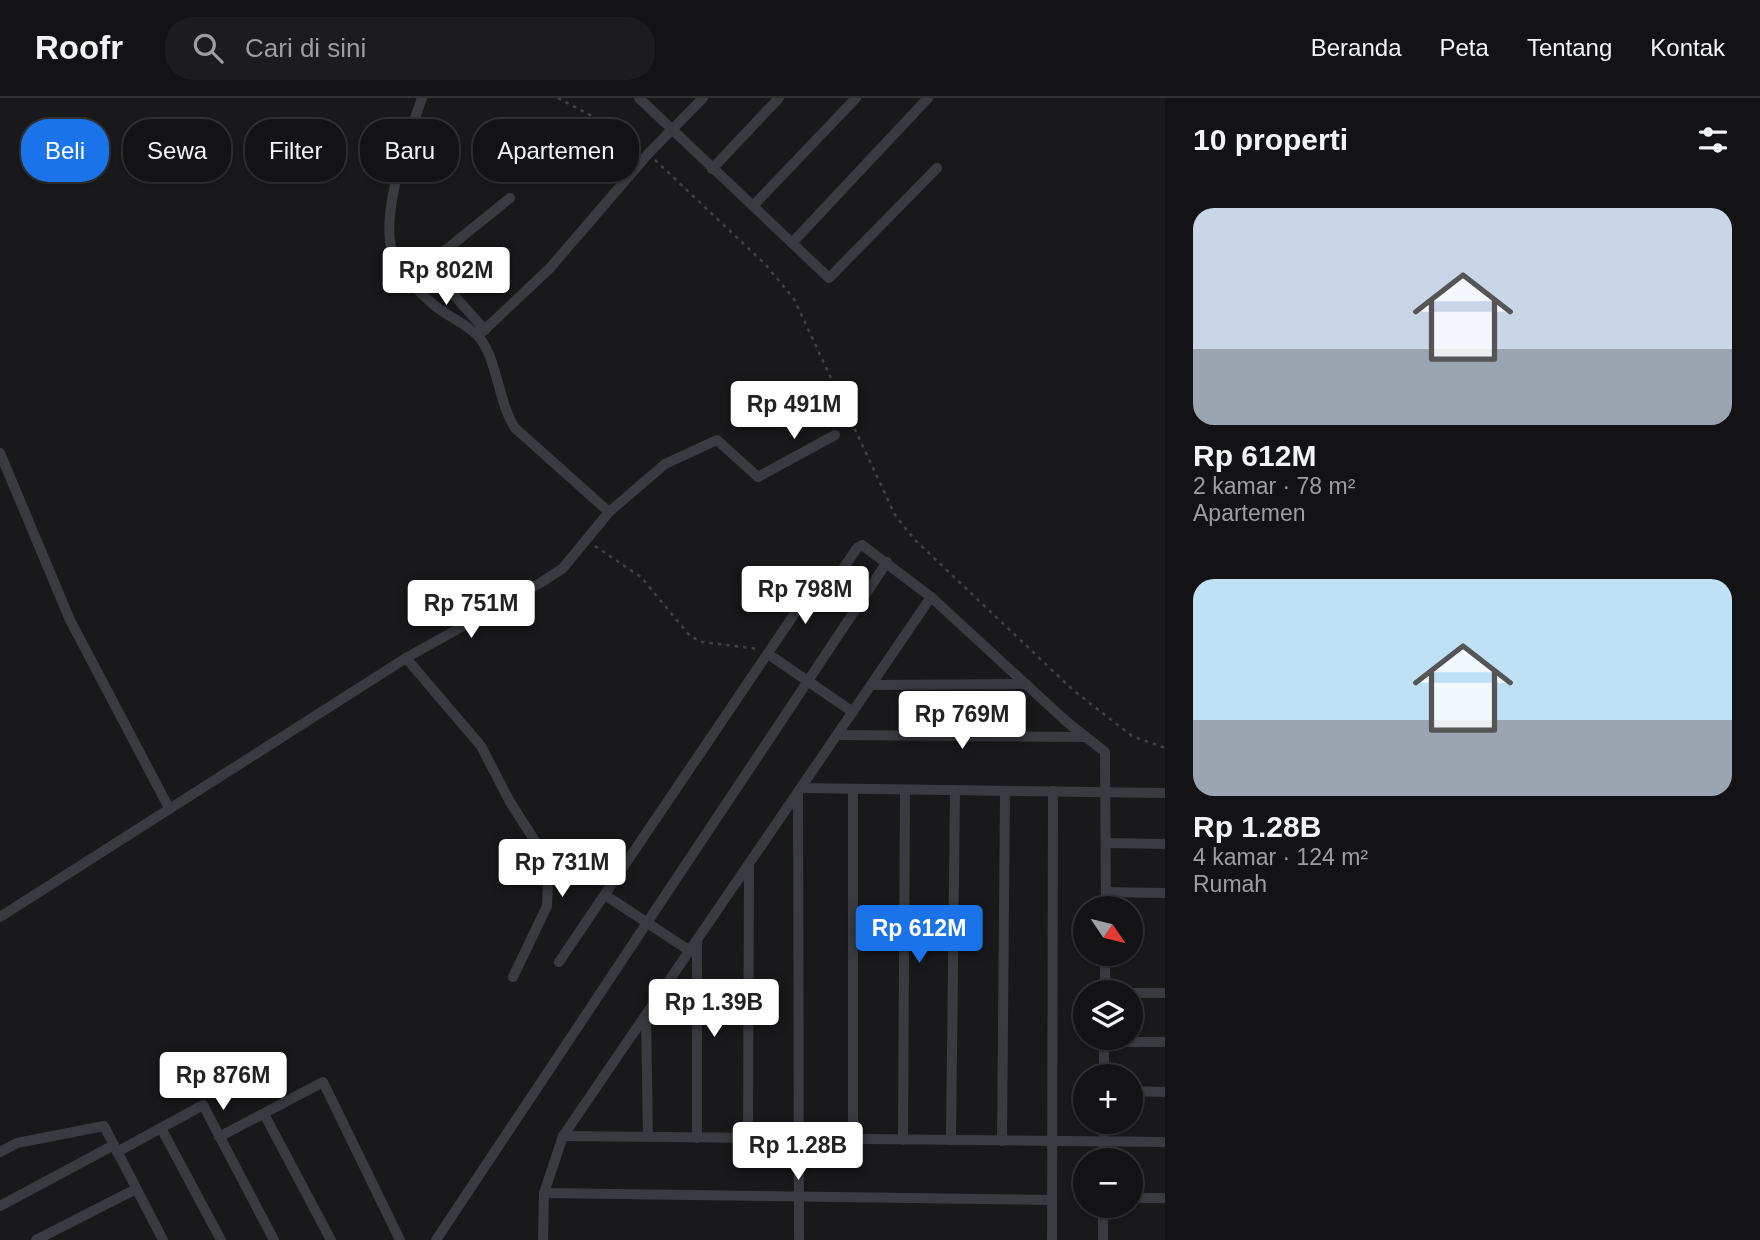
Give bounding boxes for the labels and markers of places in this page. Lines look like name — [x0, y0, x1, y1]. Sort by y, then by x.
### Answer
pin: Rp 802M — [381, 248, 511, 307]
pin: Rp 491M — [729, 382, 859, 441]
pin: Rp 798M — [740, 566, 870, 626]
pin: Rp 751M — [406, 580, 536, 640]
pin: Rp 769M — [897, 692, 1027, 751]
pin: Rp 731M — [497, 840, 627, 899]
pin: Rp 612M — [854, 906, 984, 965]
pin: Rp 1.39B — [642, 979, 786, 1039]
pin: Rp 876M — [158, 1052, 288, 1112]
pin: Rp 1.28B — [726, 1122, 870, 1182]

